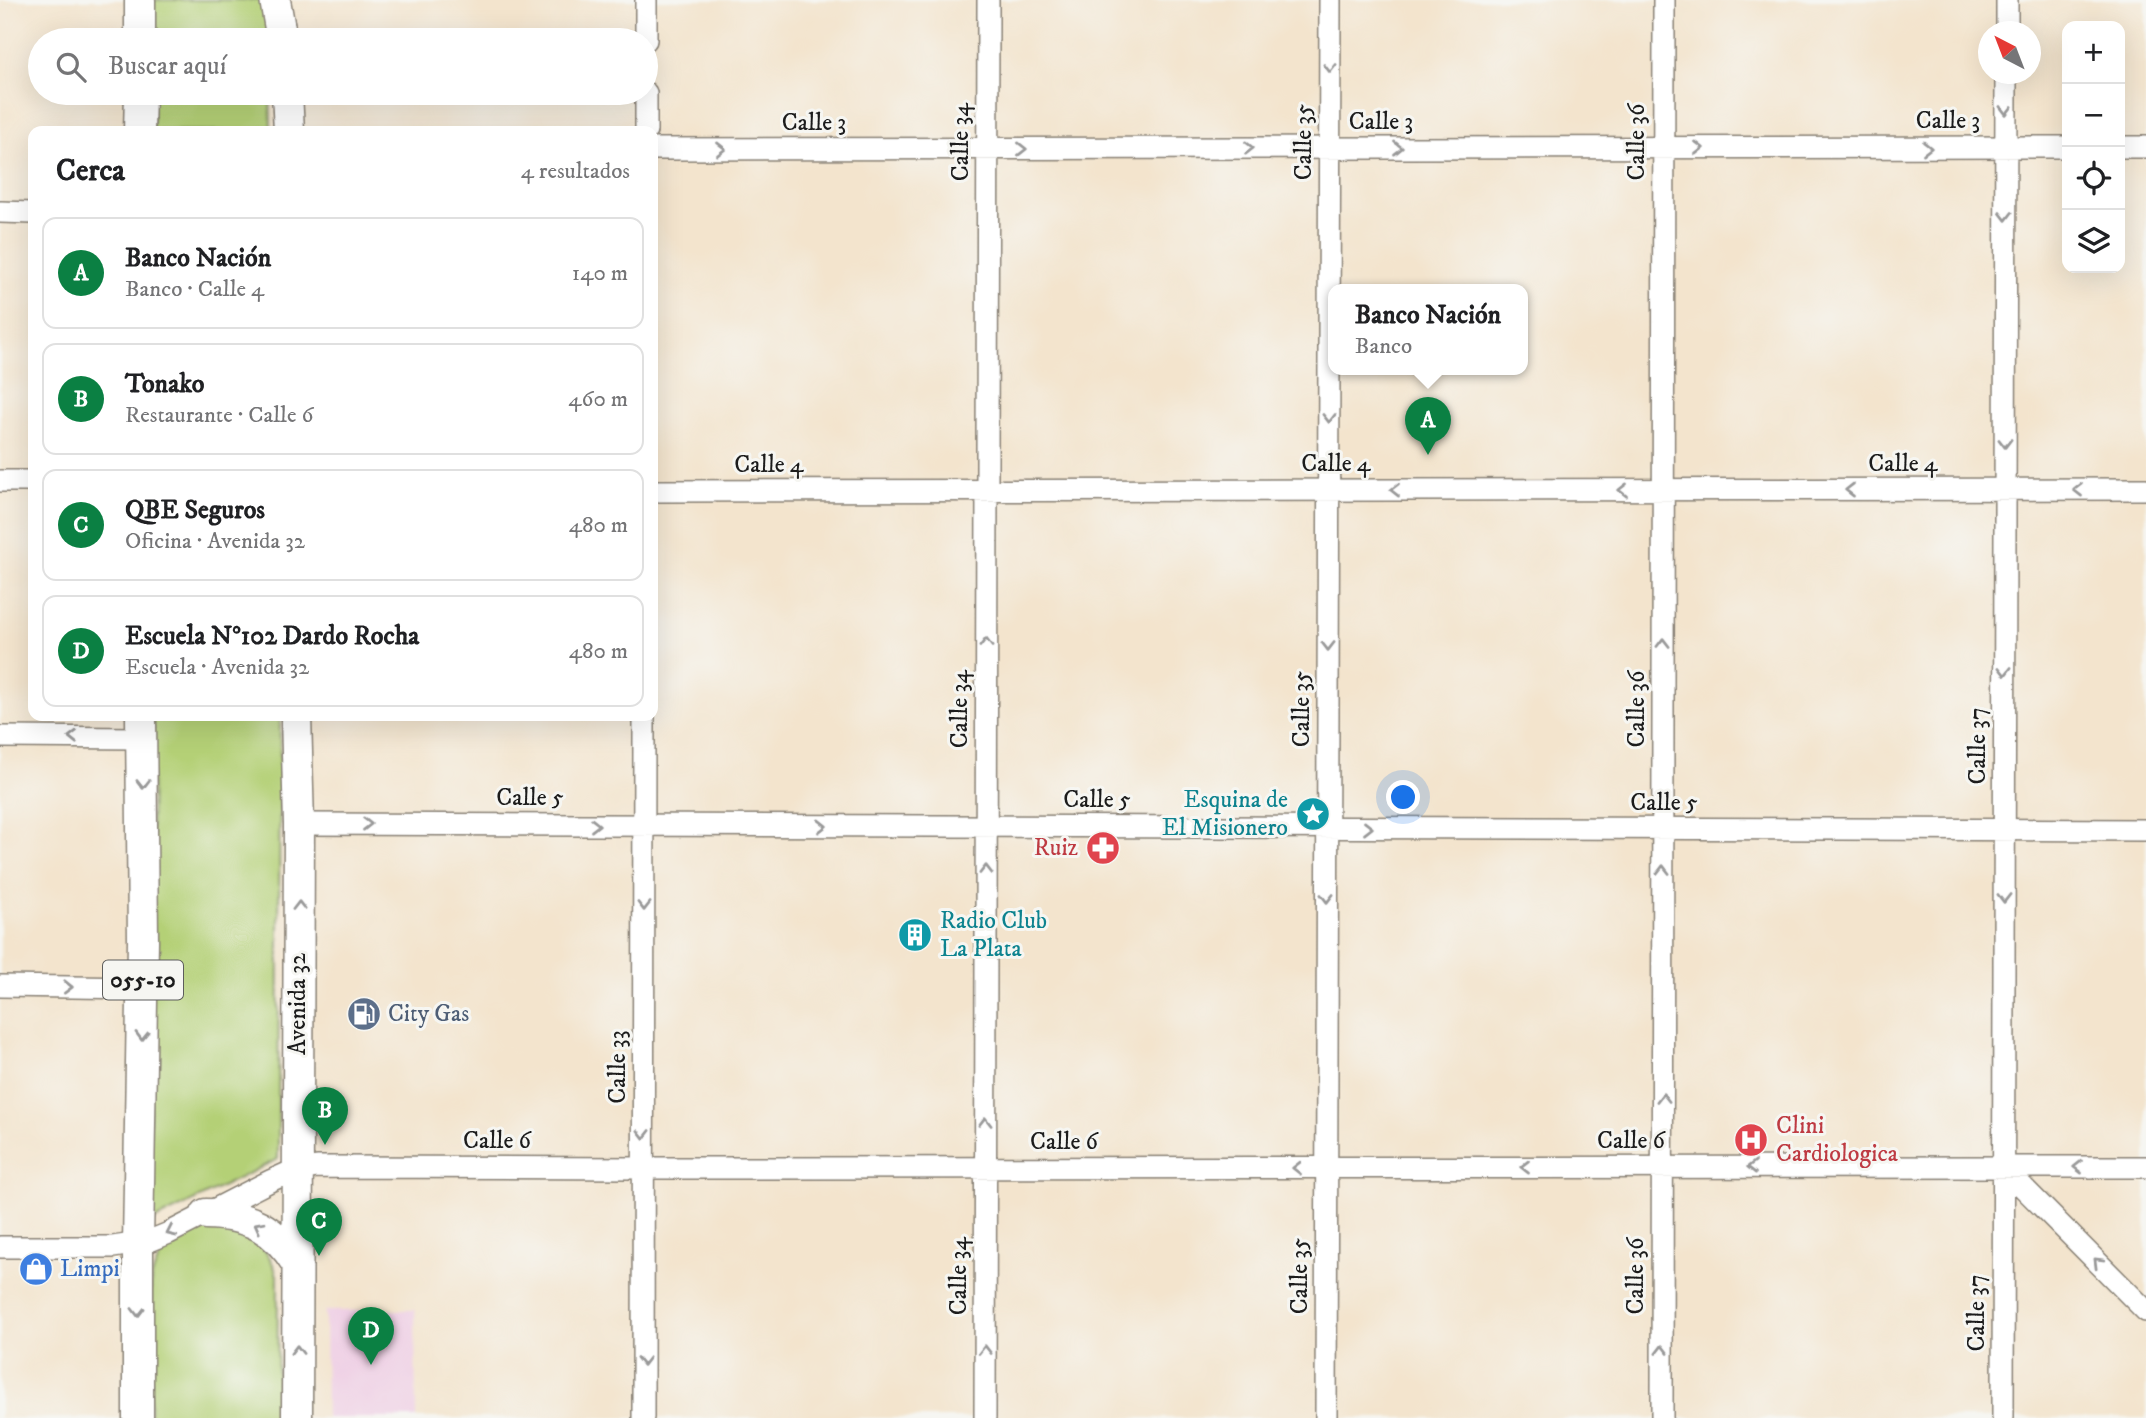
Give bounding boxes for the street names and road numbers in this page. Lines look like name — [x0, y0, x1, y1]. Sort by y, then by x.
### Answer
street label: Calle 34 — [946, 102, 976, 181]
street label: Calle 36 — [1622, 102, 1652, 181]
street label: Calle 35 — [1289, 104, 1319, 180]
street label: Calle 3 — [1916, 106, 1980, 136]
street label: Calle 3 — [1349, 107, 1413, 137]
street label: Calle 3 — [782, 108, 846, 138]
street label: Calle 4 — [1301, 449, 1372, 479]
street label: Calle 4 — [1868, 449, 1939, 479]
street label: Calle 4 — [734, 450, 805, 480]
street label: Calle 34 — [945, 669, 975, 748]
street label: Calle 36 — [1622, 669, 1652, 748]
street label: Calle 35 — [1287, 671, 1317, 747]
street label: Calle 37 — [1963, 707, 1993, 785]
street label: Calle 5 — [496, 783, 564, 813]
street label: Calle 5 — [1063, 785, 1131, 815]
street label: Calle 5 — [1630, 788, 1698, 818]
street label: Avenida 32 — [283, 953, 313, 1055]
road number: 055-10 — [103, 960, 183, 1000]
street label: Calle 33 — [603, 1030, 633, 1104]
street label: Calle 6 — [463, 1126, 533, 1156]
street label: Calle 6 — [1597, 1126, 1667, 1156]
street label: Calle 6 — [1030, 1127, 1100, 1157]
street label: Calle 34 — [944, 1236, 974, 1315]
street label: Calle 36 — [1621, 1236, 1651, 1315]
street label: Calle 35 — [1285, 1238, 1315, 1314]
street label: Calle 37 — [1962, 1274, 1992, 1352]

